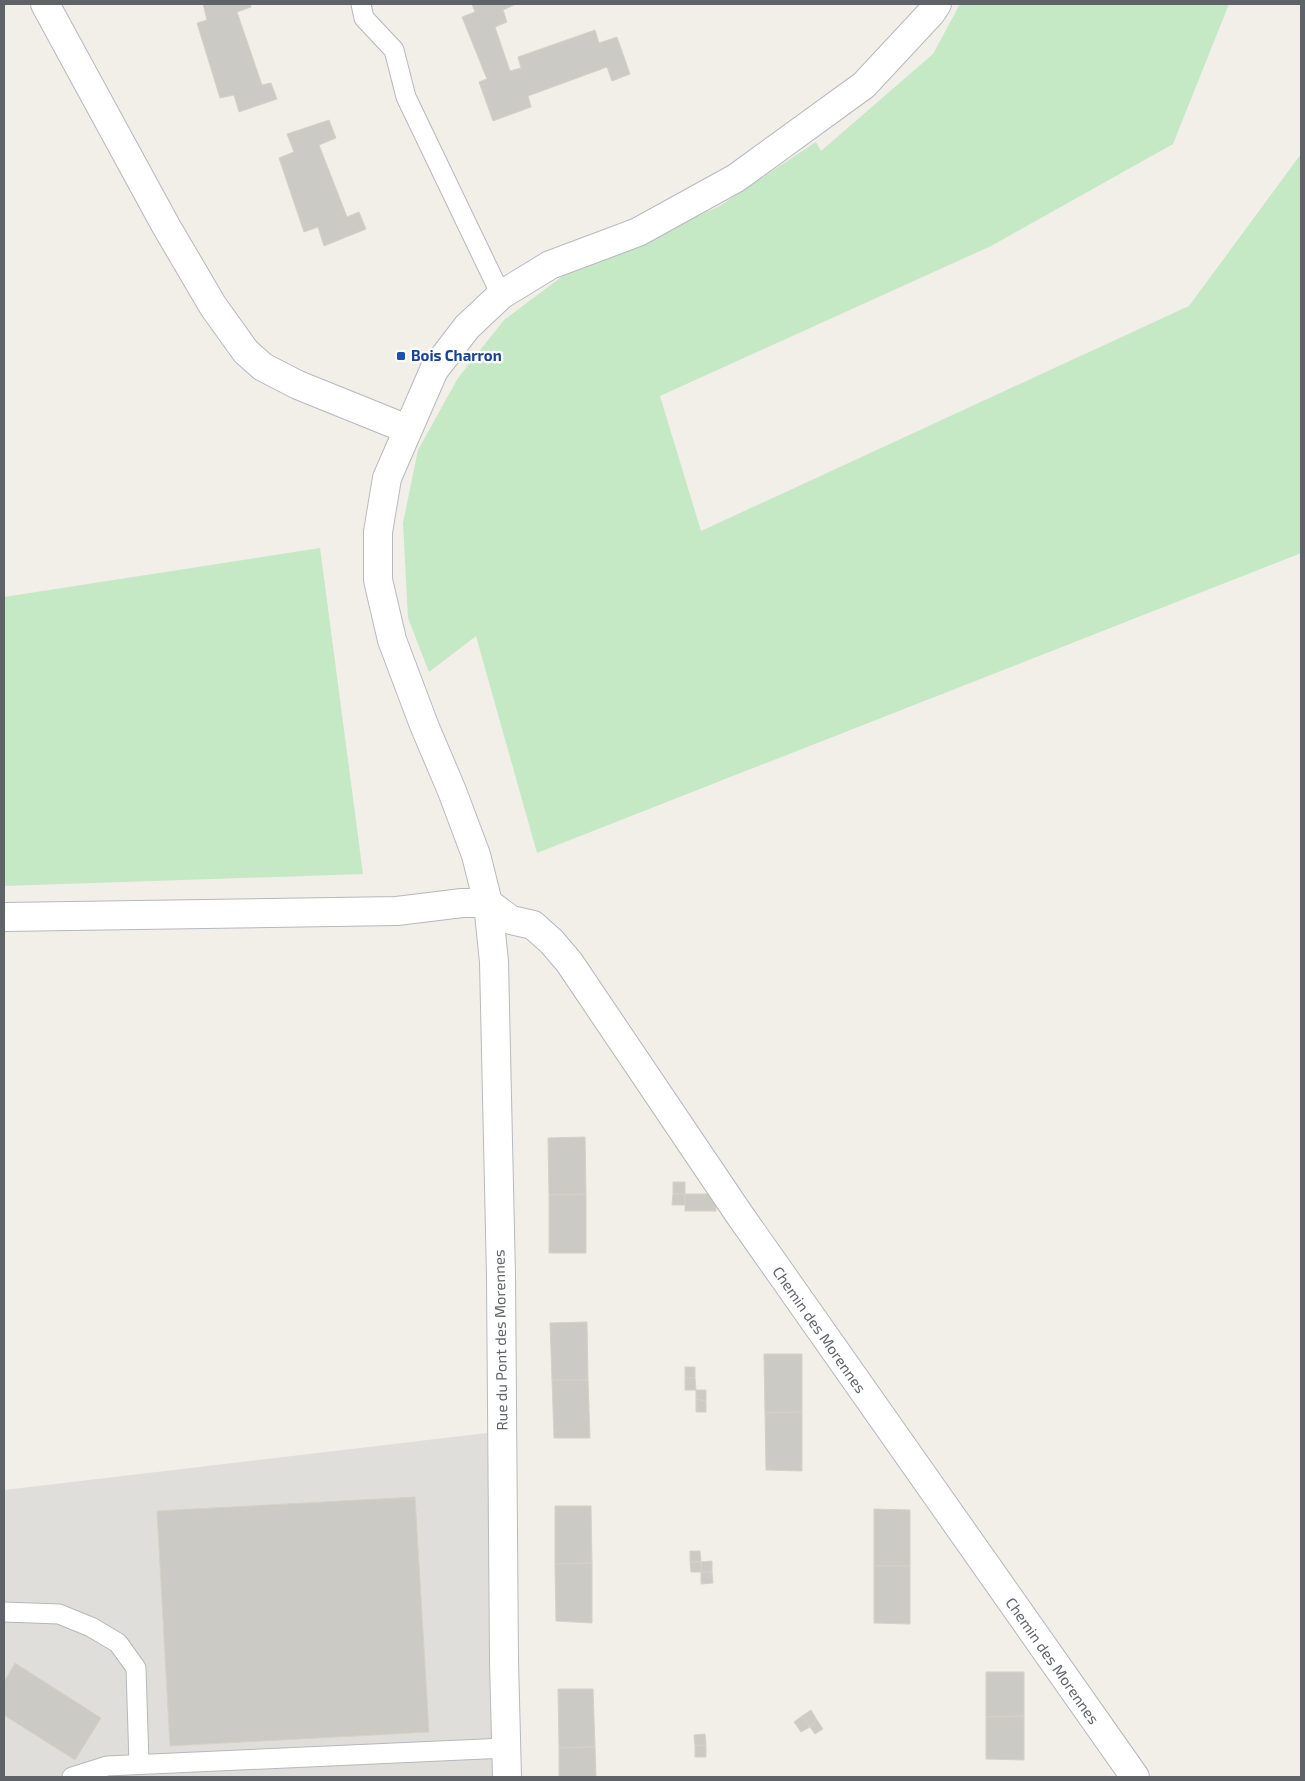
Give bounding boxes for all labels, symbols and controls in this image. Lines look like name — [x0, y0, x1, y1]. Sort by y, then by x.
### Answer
place label: Bois Charron — [411, 346, 502, 364]
marker: Bois Charron — [395, 350, 407, 362]
street label: Rue du Pont des Morennes — [489, 1249, 511, 1431]
street label: Chemin des Morennes — [769, 1263, 870, 1396]
street label: Chemin des Morennes — [1002, 1594, 1103, 1727]

